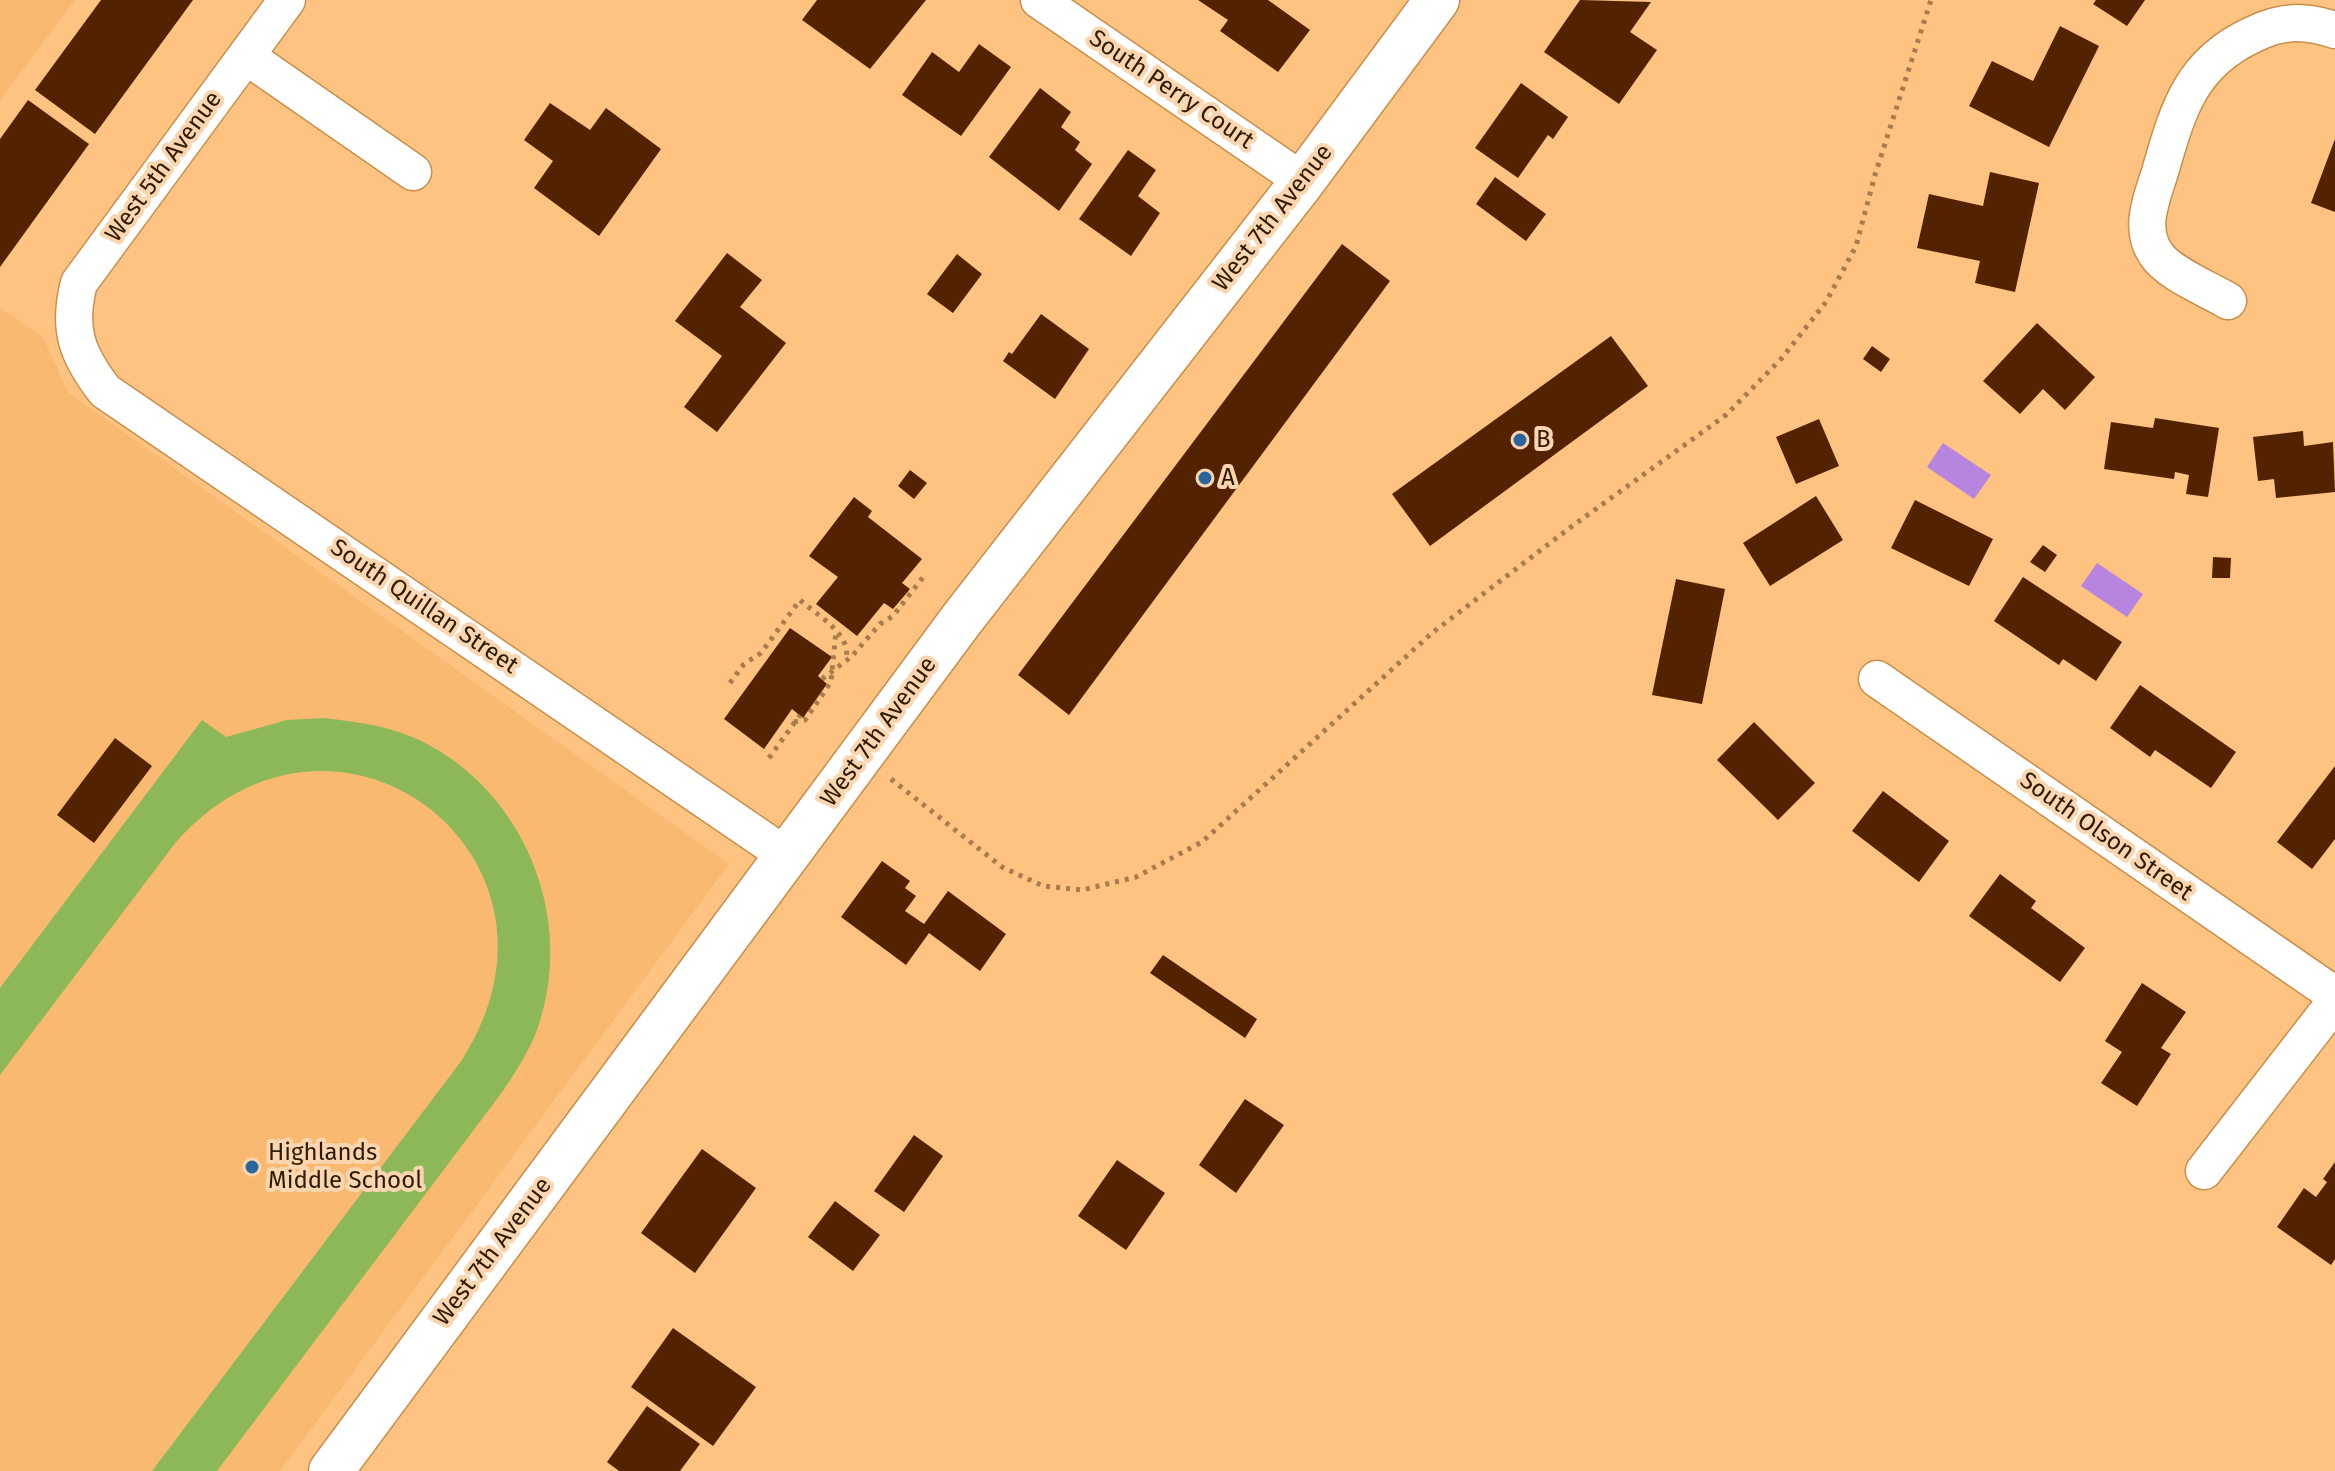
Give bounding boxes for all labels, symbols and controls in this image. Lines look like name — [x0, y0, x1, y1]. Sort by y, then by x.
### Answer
street label: South Perry Court — [1083, 24, 1259, 156]
street label: West 5th Avenue — [100, 86, 228, 248]
street label: West 7th Avenue — [1207, 139, 1339, 297]
place label: B — [1536, 426, 1551, 454]
marker: B — [1511, 431, 1529, 449]
place label: A — [1221, 464, 1235, 492]
marker: A — [1196, 469, 1214, 487]
street label: South Quillan Street — [325, 534, 523, 680]
street label: West 7th Avenue — [815, 651, 943, 813]
street label: South Olson Street — [2014, 767, 2198, 907]
place label: Highlands Middle School — [268, 1139, 422, 1195]
marker: Highlands Middle School — [243, 1158, 261, 1176]
street label: West 7th Avenue — [428, 1172, 558, 1332]

